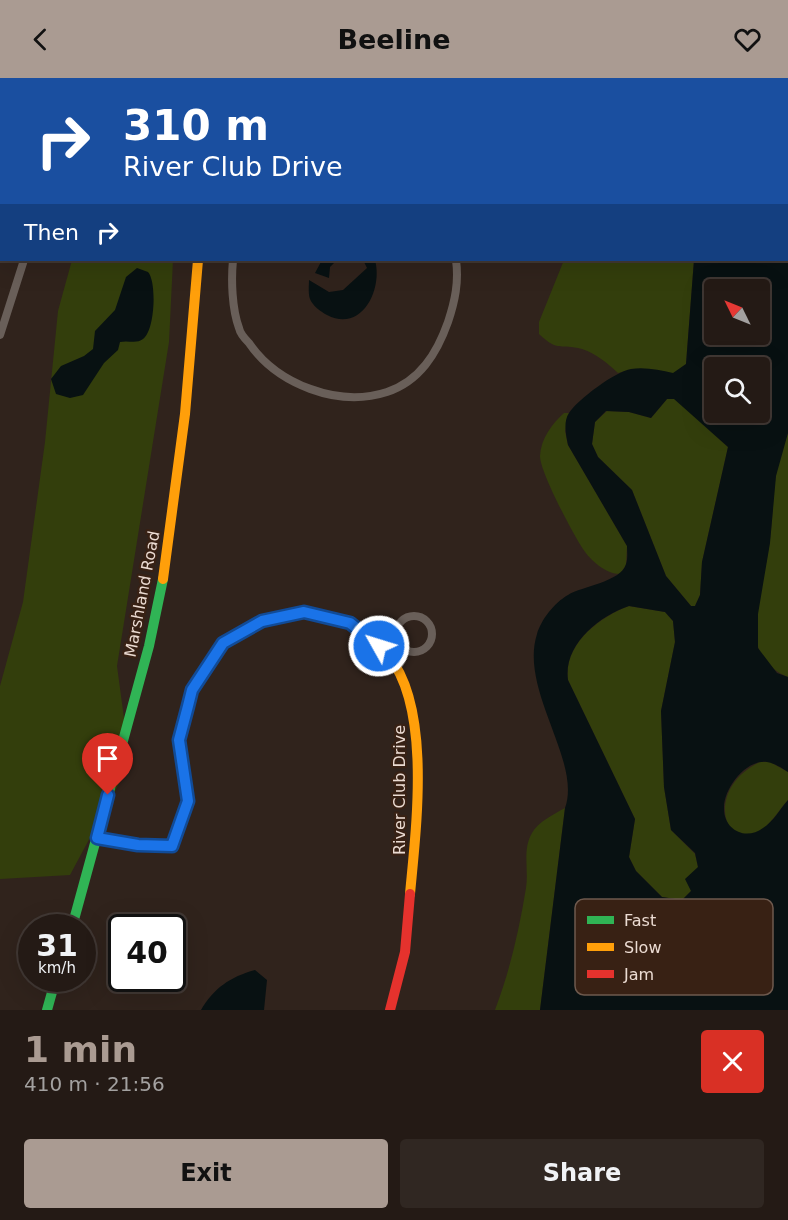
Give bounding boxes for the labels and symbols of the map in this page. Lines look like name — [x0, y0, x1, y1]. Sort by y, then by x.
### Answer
north arrow — [704, 279, 770, 345]
street label: Marshland Road — [120, 529, 164, 659]
position arrow — [347, 614, 411, 678]
street label: River Club Drive — [390, 725, 409, 855]
pin — [82, 733, 133, 795]
legend — [575, 899, 773, 995]
text: Fast — [624, 911, 656, 930]
speed limit sign: 40 — [108, 914, 186, 992]
text: Slow — [624, 938, 661, 957]
text: Jam — [623, 965, 654, 984]

